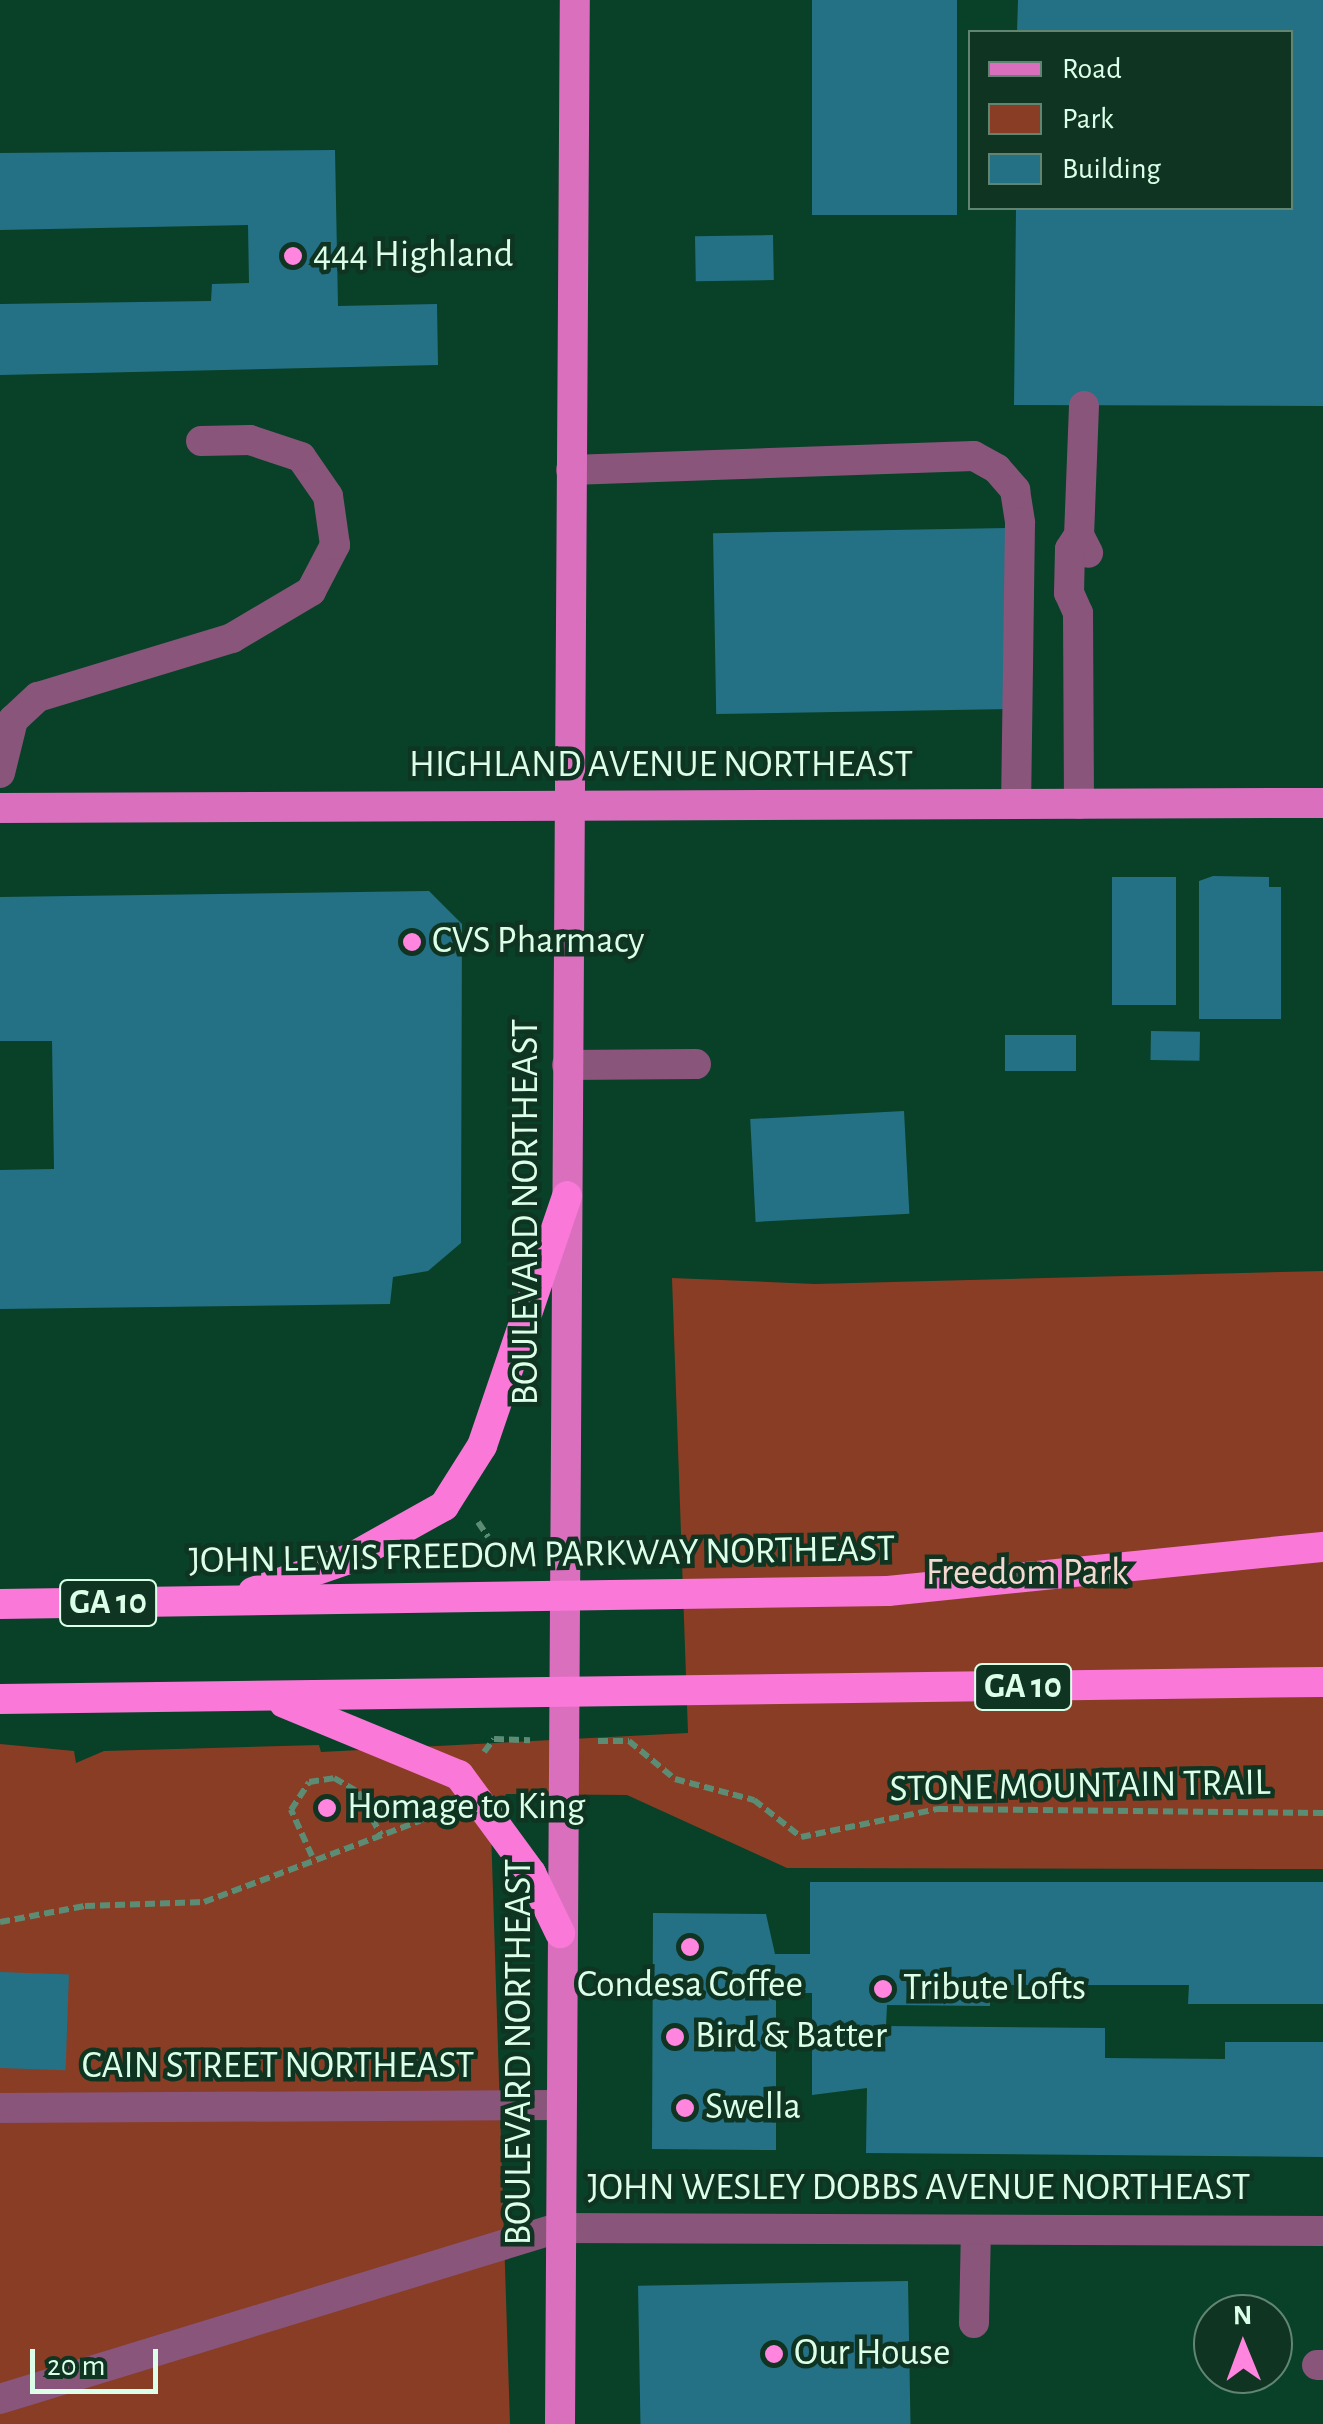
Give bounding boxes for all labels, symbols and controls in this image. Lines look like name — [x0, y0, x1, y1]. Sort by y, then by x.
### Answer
legend — [968, 30, 1293, 210]
text: Road — [1062, 54, 1122, 84]
text: Park — [1062, 104, 1114, 134]
text: Building — [1062, 154, 1161, 184]
place label: 444 Highland — [313, 233, 513, 279]
marker: 444 Highland — [282, 245, 304, 267]
street label: HIGHLAND AVENUE NORTHEAST — [409, 743, 913, 789]
place label: CVS Pharmacy — [432, 919, 645, 965]
marker: CVS Pharmacy — [401, 931, 423, 953]
street label: BOULEVARD NORTHEAST — [504, 1019, 550, 1405]
street label: JOHN LEWIS FREEDOM PARKWAY NORTHEAST — [189, 1527, 895, 1585]
park label: Freedom Park — [926, 1551, 1128, 1597]
road number: GA 10 — [58, 1573, 158, 1633]
road number: GA 10 — [973, 1657, 1073, 1717]
street label: STONE MOUNTAIN TRAIL — [889, 1761, 1271, 1813]
place label: Homage to King — [347, 1785, 585, 1831]
marker: Homage to King — [316, 1797, 338, 1819]
street label: BOULEVARD NORTHEAST — [497, 1859, 543, 2245]
marker: Condesa Coffee — [679, 1936, 701, 1958]
place label: Condesa Coffee — [577, 1963, 803, 2009]
place label: Tribute Lofts — [903, 1966, 1086, 2012]
marker: Tribute Lofts — [872, 1978, 894, 2000]
place label: Bird & Batter — [695, 2014, 887, 2060]
marker: Bird & Batter — [664, 2026, 686, 2048]
street label: CAIN STREET NORTHEAST — [82, 2044, 474, 2090]
place label: Swella — [705, 2085, 801, 2131]
marker: Swella — [674, 2097, 696, 2119]
street label: JOHN WESLEY DOBBS AVENUE NORTHEAST — [588, 2166, 1250, 2212]
north arrow — [1193, 2294, 1293, 2394]
text: N — [1233, 2302, 1252, 2330]
scale bar — [35, 2329, 162, 2391]
place label: Our House — [794, 2331, 951, 2377]
marker: Our House — [763, 2343, 785, 2365]
text: 20 m — [47, 2351, 105, 2381]

